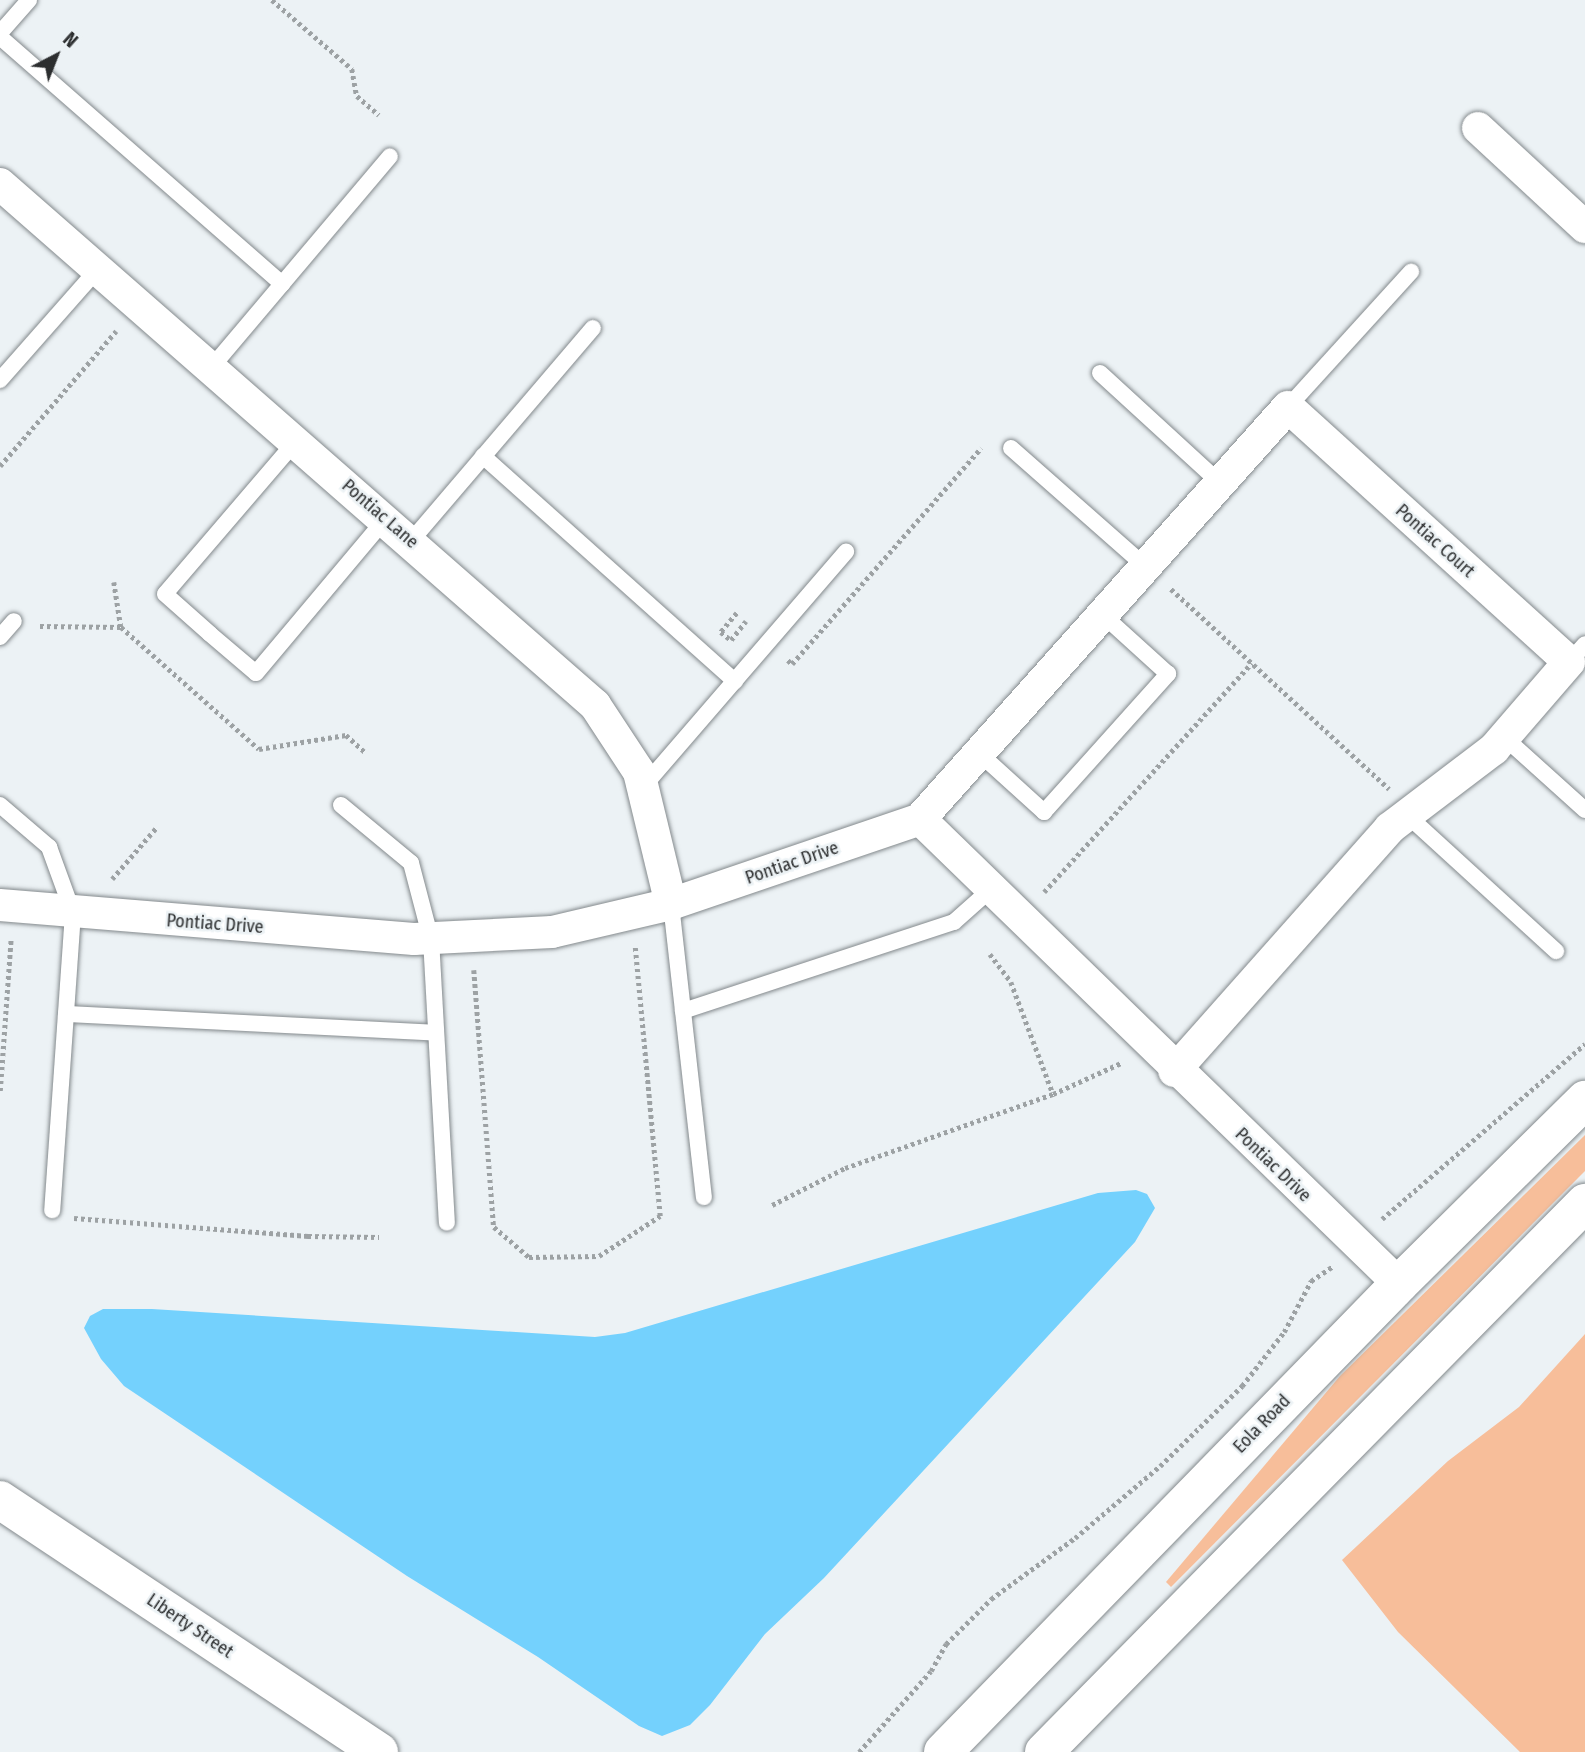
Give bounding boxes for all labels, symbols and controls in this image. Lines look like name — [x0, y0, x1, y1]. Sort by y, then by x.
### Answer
north arrow — [21, 21, 91, 91]
text: N — [58, 28, 82, 52]
street label: Pontiac Lane — [337, 475, 423, 553]
street label: Pontiac Court — [1391, 500, 1479, 582]
street label: Pontiac Drive — [743, 837, 841, 889]
street label: Pontiac Drive — [166, 910, 264, 938]
street label: Pontiac Drive — [1231, 1124, 1315, 1206]
street label: Eola Road — [1229, 1390, 1295, 1458]
street label: Liberty Street — [143, 1589, 237, 1663]

